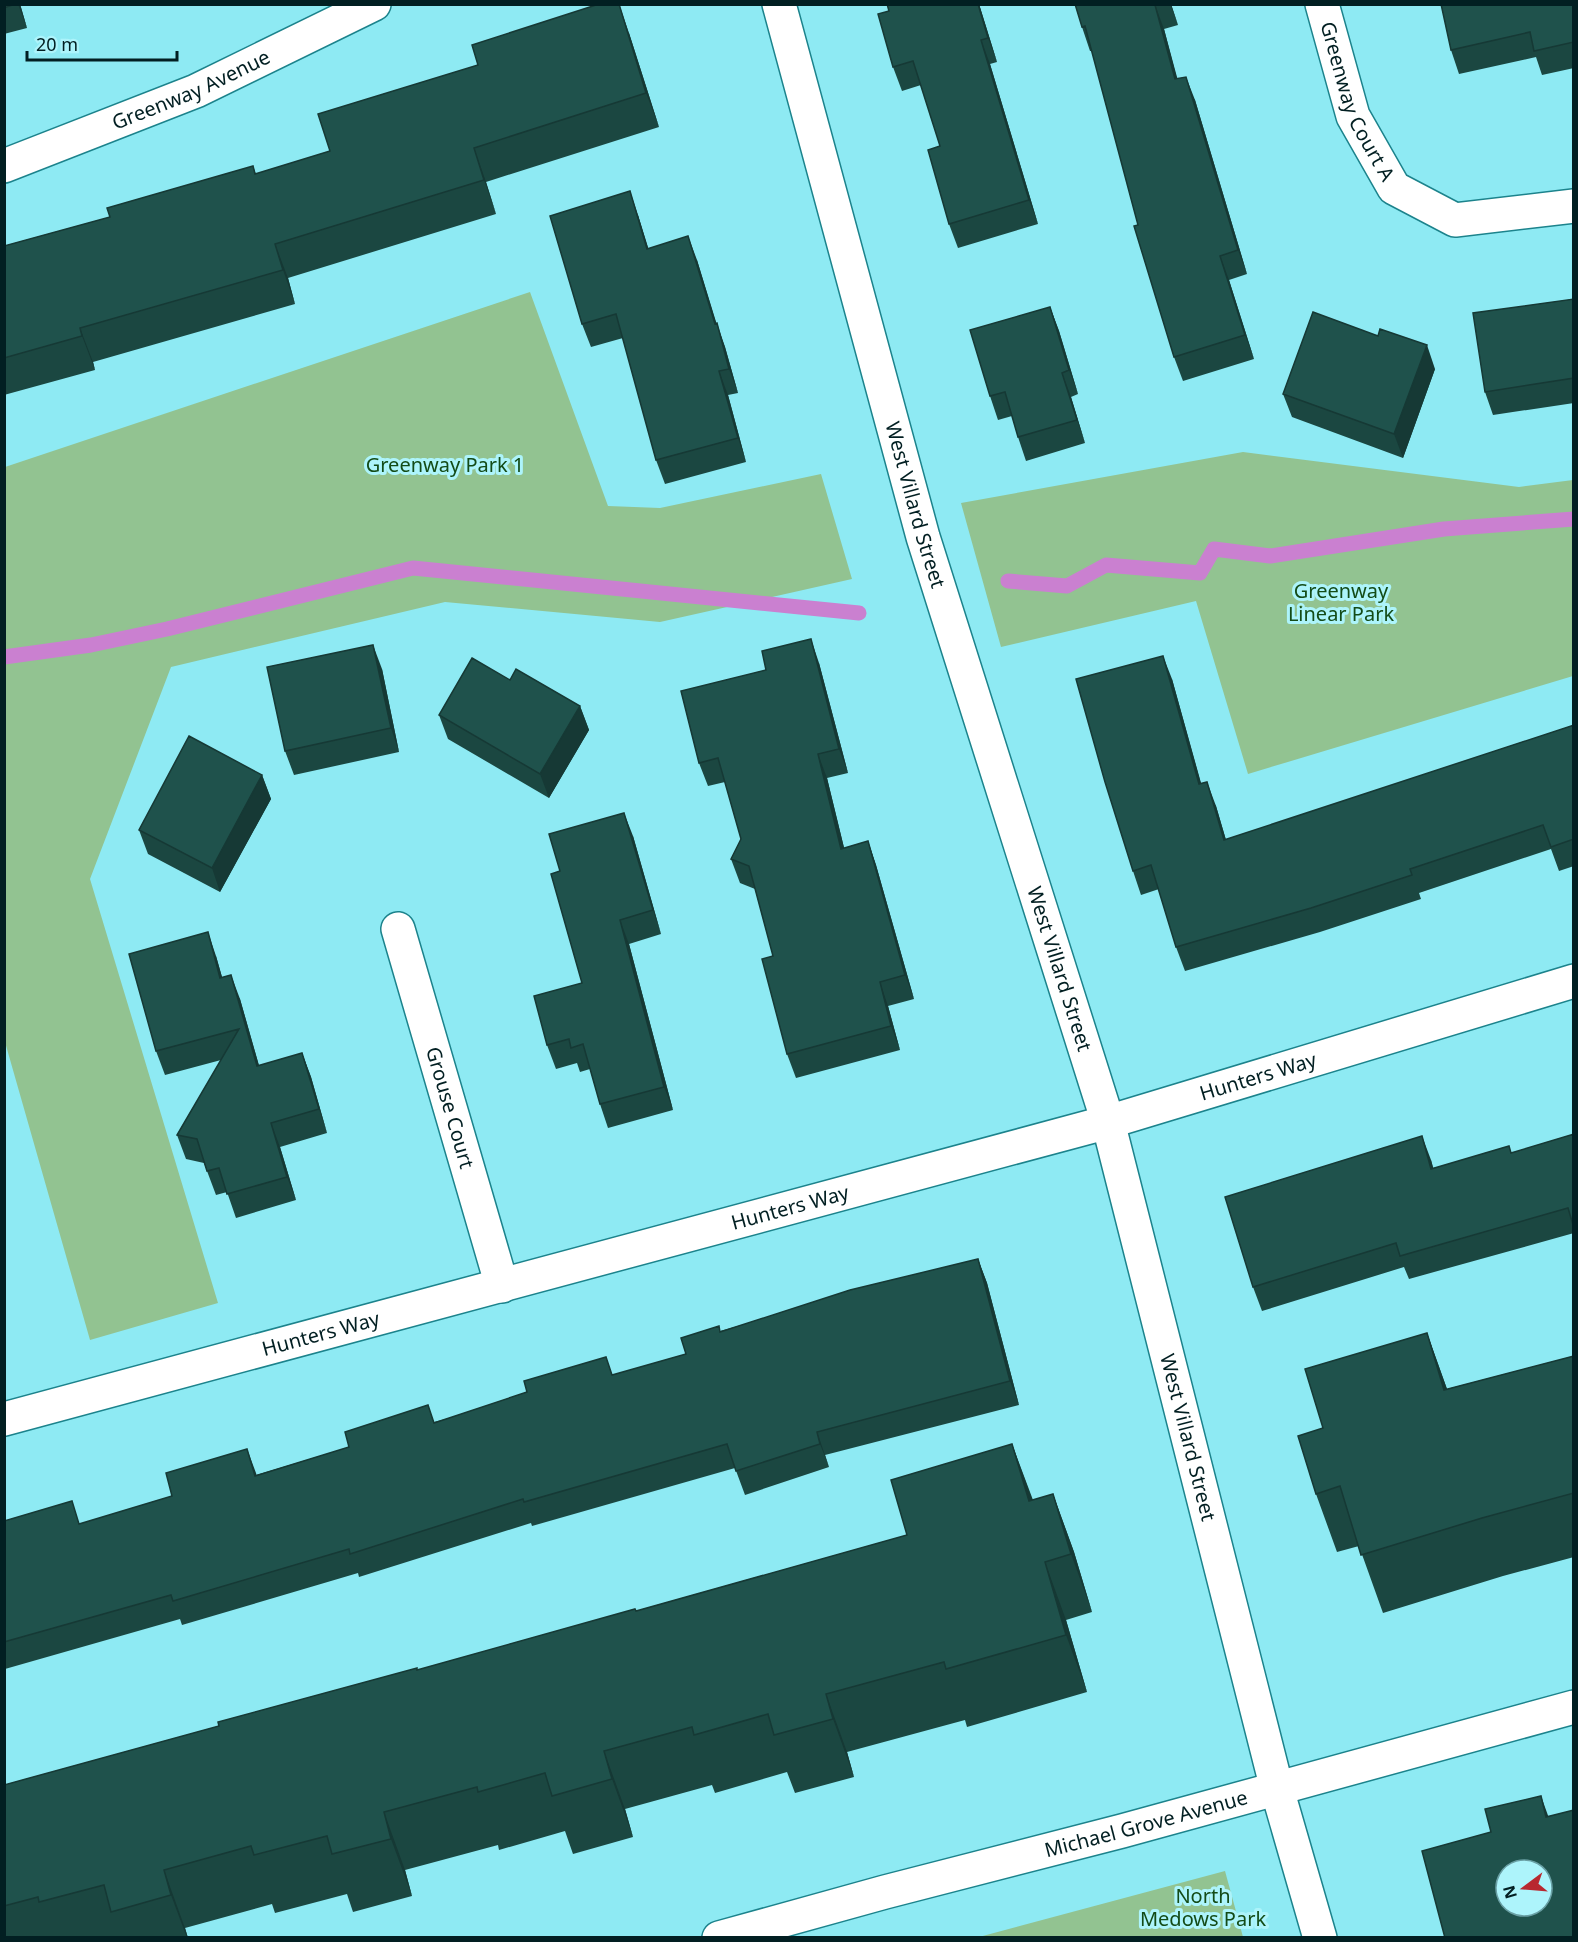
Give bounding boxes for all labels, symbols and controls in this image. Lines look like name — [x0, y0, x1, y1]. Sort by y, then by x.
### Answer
street label: Greenway Court A — [1314, 18, 1401, 186]
scale bar — [27, 24, 177, 62]
text: 20 m — [36, 32, 78, 56]
street label: Greenway Avenue — [108, 43, 274, 136]
street label: West Villard Street — [879, 419, 952, 591]
park label: Greenway Park 1 — [366, 451, 524, 478]
park label: Greenway Linear Park — [1288, 577, 1394, 627]
street label: West Villard Street — [1021, 883, 1099, 1055]
street label: Grouse Court — [420, 1043, 481, 1172]
street label: Hunters Way — [1196, 1045, 1320, 1107]
street label: Hunters Way — [728, 1178, 853, 1236]
street label: Hunters Way — [259, 1304, 383, 1362]
street label: West Villard Street — [1154, 1351, 1223, 1524]
street label: Michael Grove Avenue — [1041, 1783, 1250, 1863]
north arrow — [1494, 1858, 1554, 1918]
park label: North Medows Park — [1140, 1882, 1266, 1932]
text: N — [1497, 1883, 1522, 1901]

